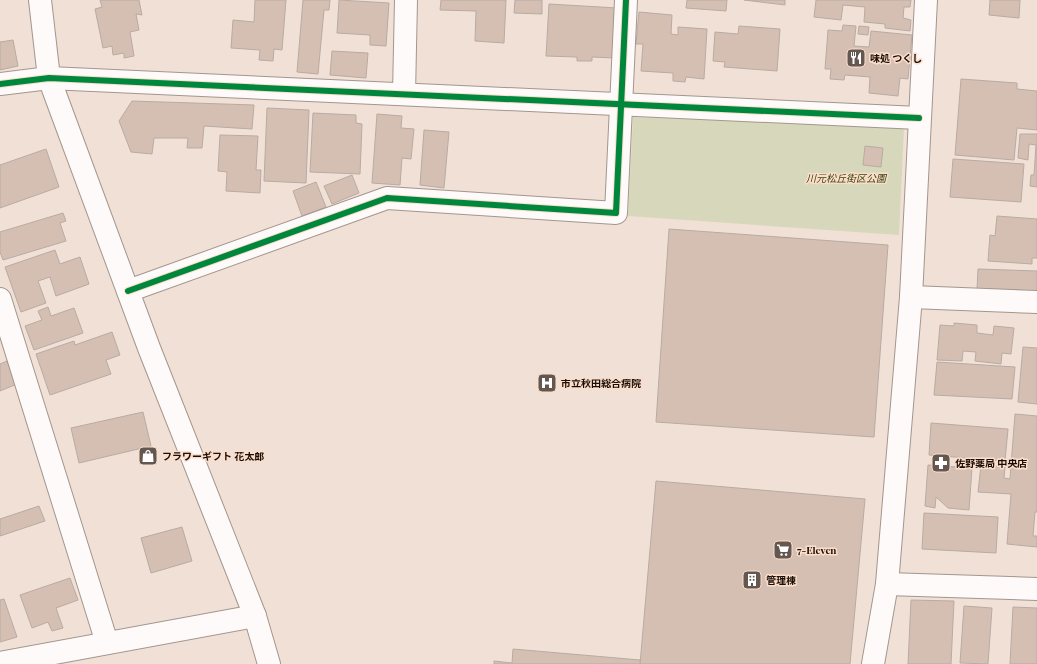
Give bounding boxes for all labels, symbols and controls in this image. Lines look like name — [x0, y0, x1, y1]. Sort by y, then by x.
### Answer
restaurant icon: 味処 つくし — [845, 47, 867, 69]
place label: 味処 つくし — [870, 51, 922, 65]
park label: 川元松丘街区公園 — [806, 171, 888, 185]
hospital icon: 市立秋田総合病院 — [536, 372, 558, 394]
place label: 市立秋田総合病院 — [561, 376, 641, 390]
shop icon: フラワーギフト 花太郎 — [137, 445, 159, 467]
place label: フラワーギフト 花太郎 — [162, 449, 264, 463]
pharmacy icon: 佐野薬局 中央店 — [930, 452, 952, 474]
place label: 佐野薬局 中央店 — [955, 456, 1027, 470]
supermarket icon: 7-Eleven — [772, 539, 794, 561]
place label: 7-Eleven — [797, 543, 837, 557]
building icon: 管理棟 — [741, 569, 763, 591]
place label: 管理棟 — [766, 573, 796, 587]

